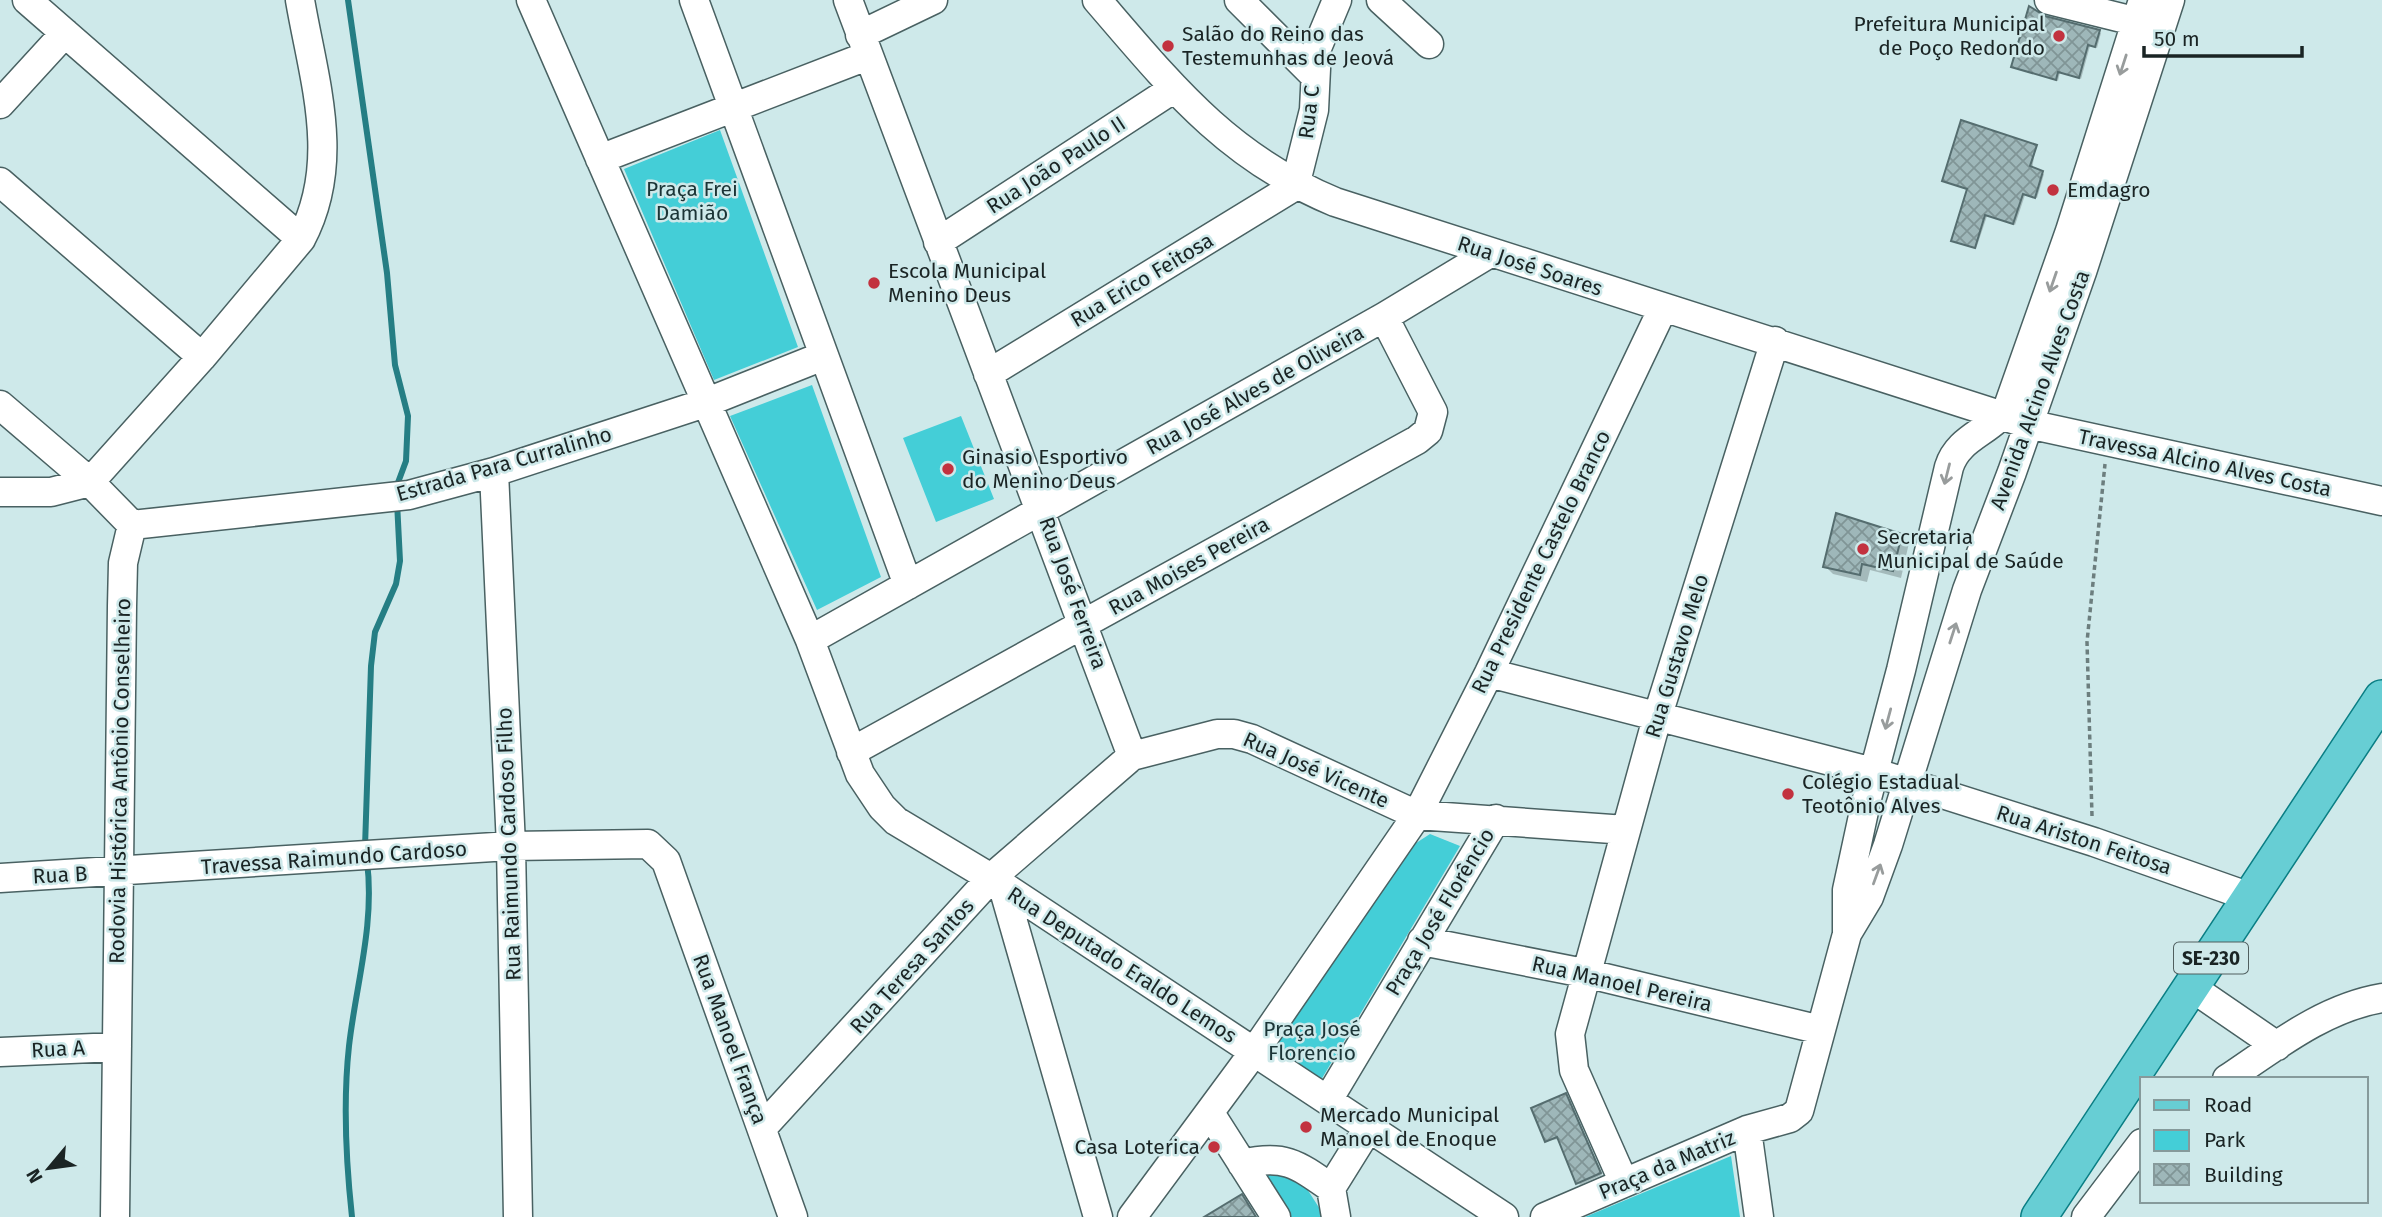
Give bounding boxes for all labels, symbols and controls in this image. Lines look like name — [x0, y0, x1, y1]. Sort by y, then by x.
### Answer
place label: Prefeitura Municipal de Poço Redondo — [1854, 11, 2045, 61]
scale bar — [2144, 14, 2302, 58]
place label: Salão do Reino das Testemunhas de Jeová — [1182, 21, 1394, 71]
text: 50 m — [2154, 26, 2200, 52]
marker: Prefeitura Municipal de Poço Redondo — [2051, 28, 2067, 44]
marker: Salão do Reino das Testemunhas de Jeová — [1160, 38, 1176, 54]
one-way arrow — [2115, 54, 2128, 76]
street label: Rua C — [1293, 84, 1325, 140]
street label: Rua João Paulo II — [982, 110, 1130, 220]
park label: Praça Frei Damião — [646, 176, 738, 226]
place label: Emdagro — [2067, 177, 2150, 203]
marker: Emdagro — [2045, 182, 2061, 198]
street label: Rua Erico Feitosa — [1066, 227, 1218, 333]
street label: Rua José Soares — [1454, 230, 1606, 302]
place label: Escola Municipal Menino Deus — [888, 258, 1046, 308]
street label: Avenida Alcino Alves Costa — [1985, 267, 2095, 513]
one-way arrow — [2045, 270, 2058, 292]
marker: Escola Municipal Menino Deus — [866, 275, 882, 291]
street label: Rua José Alves de Oliveira — [1142, 319, 1368, 461]
street label: Estrada Para Curralinho — [393, 421, 615, 507]
street label: Travessa Alcino Alves Costa — [2076, 423, 2334, 503]
street label: Rua Presidente Castelo Branco — [1466, 426, 1616, 698]
place label: Ginasio Esportivo do Menino Deus — [962, 444, 1128, 494]
marker: Ginasio Esportivo do Menino Deus — [940, 461, 956, 477]
one-way arrow — [1940, 462, 1953, 485]
street label: Rua Moises Pereira — [1104, 511, 1274, 621]
street label: Rua José Ferreira — [1033, 513, 1113, 673]
place label: Secretaria Municipal de Saúde — [1877, 524, 2064, 574]
marker: Secretaria Municipal de Saúde — [1855, 541, 1871, 557]
street label: Rua Gustavo Melo — [1640, 571, 1714, 741]
street label: Rodovia Histórica Antônio Conselheiro — [104, 598, 136, 964]
one-way arrow — [1948, 623, 1960, 645]
street label: Rua Raimundo Cardoso Filho — [491, 707, 527, 981]
one-way arrow — [1881, 707, 1894, 730]
street label: Rua José Vicente — [1239, 726, 1393, 814]
place label: Colégio Estadual Teotônio Alves — [1802, 769, 1960, 819]
marker: Colégio Estadual Teotônio Alves — [1780, 786, 1796, 802]
street label: Rua Ariston Feitosa — [1993, 799, 2175, 881]
street label: Praça José Florêncio — [1380, 824, 1500, 1000]
street label: Travessa Raimundo Cardoso — [200, 836, 468, 880]
street label: Rua B — [32, 861, 88, 889]
one-way arrow — [1872, 863, 1885, 885]
street label: Rua Deputado Eraldo Lemos — [1002, 881, 1242, 1049]
street label: Rua Teresa Santos — [844, 893, 980, 1039]
road number: SE-230 — [2174, 942, 2248, 974]
street label: Rua Manoel França — [687, 950, 773, 1128]
street label: Rua Manoel Pereira — [1529, 951, 1715, 1017]
park label: Praça José Florencio — [1263, 1016, 1361, 1066]
street label: Rua A — [30, 1035, 86, 1063]
legend — [2140, 1077, 2368, 1203]
text: Road — [2204, 1092, 2252, 1118]
place label: Mercado Municipal Manoel de Enoque — [1320, 1102, 1499, 1152]
marker: Mercado Municipal Manoel de Enoque — [1298, 1119, 1314, 1135]
street label: Praça da Matriz — [1595, 1125, 1739, 1205]
text: Park — [2204, 1127, 2246, 1153]
north arrow — [14, 1133, 84, 1203]
place label: Casa Loterica — [1074, 1134, 1200, 1160]
marker: Casa Loterica — [1206, 1139, 1222, 1155]
text: Building — [2204, 1162, 2283, 1188]
text: N — [21, 1165, 48, 1187]

